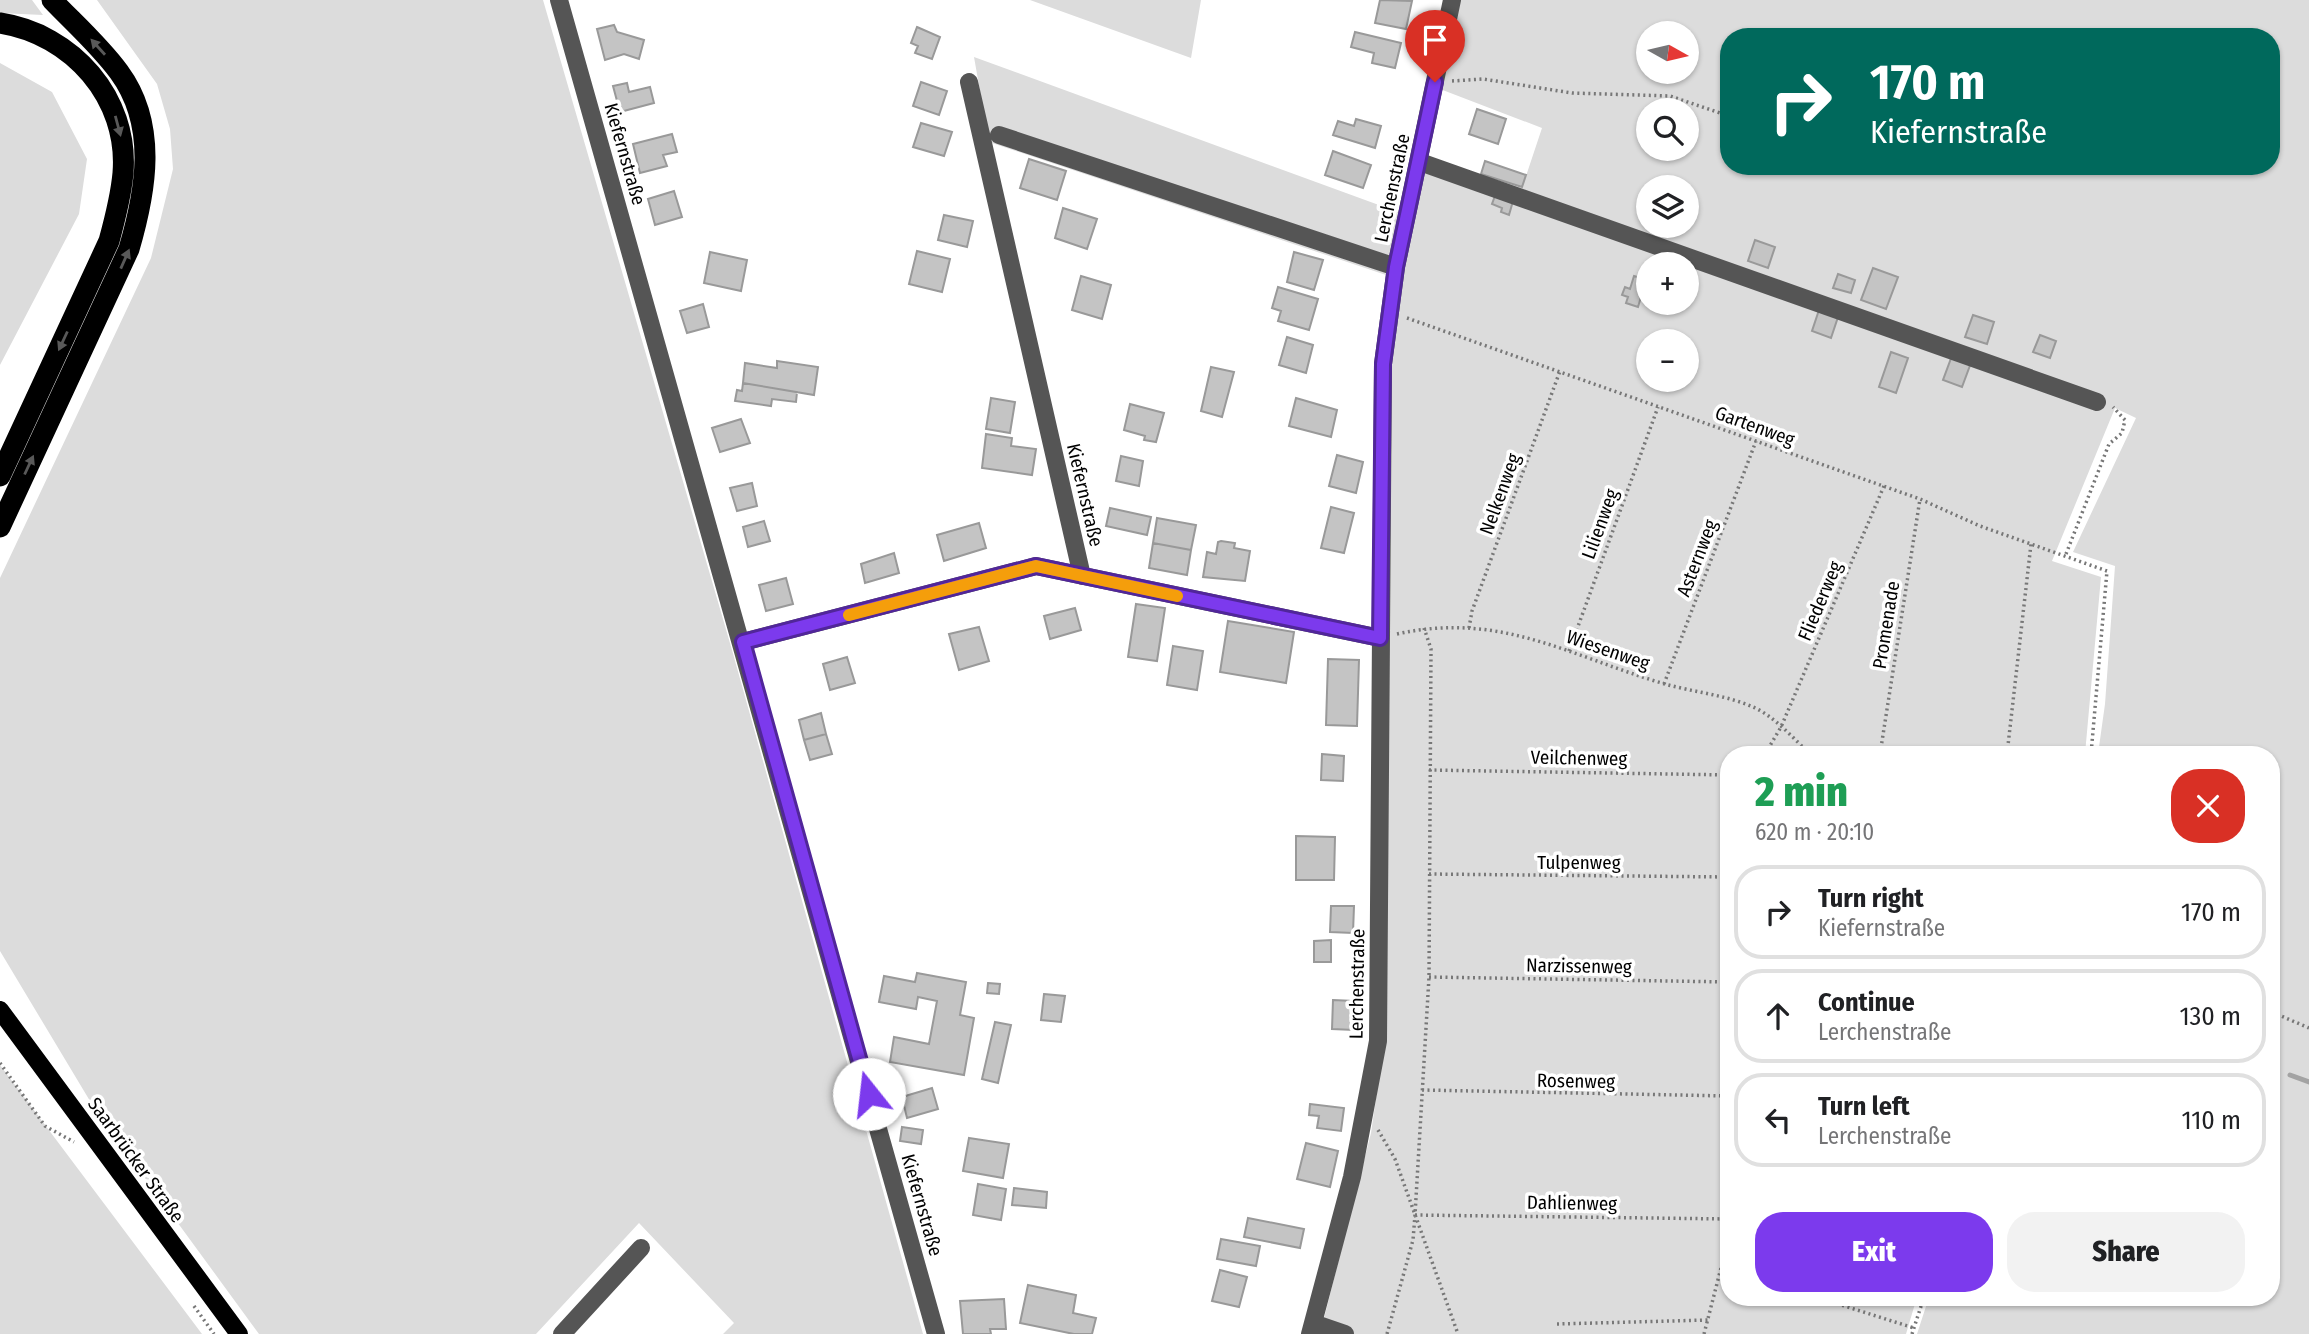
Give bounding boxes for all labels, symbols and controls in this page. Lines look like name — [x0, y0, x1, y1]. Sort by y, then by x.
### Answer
pin — [1405, 10, 1465, 82]
icon: arrive — [1416, 21, 1454, 59]
north arrow — [1636, 21, 1699, 84]
map controls — [1636, 21, 1699, 392]
one-way arrow — [90, 38, 106, 56]
text: 170 m — [1870, 53, 1986, 112]
icon: right — [1755, 56, 1846, 147]
button: search — [1636, 98, 1699, 161]
street label: Kiefernstraße — [599, 100, 651, 208]
text: Kiefernstraße — [1870, 113, 2047, 151]
one-way arrow — [113, 115, 124, 137]
street label: Lerchenstraße — [1369, 132, 1415, 244]
button: layers — [1636, 175, 1699, 238]
one-way arrow — [119, 249, 131, 269]
button: + — [1636, 252, 1699, 315]
button: − — [1636, 329, 1699, 392]
one-way arrow — [57, 330, 68, 351]
street label: Gartenweg — [1712, 401, 1798, 451]
street label: Kiefernstraße — [1062, 441, 1108, 549]
street label: Nelkenweg — [1475, 450, 1525, 538]
one-way arrow — [23, 455, 35, 475]
street label: Lilienweg — [1577, 486, 1623, 562]
street label: Asternweg — [1672, 516, 1722, 600]
street label: Fliederweg — [1793, 558, 1847, 644]
street label: Promenade — [1868, 579, 1904, 671]
street label: Wiesenweg — [1563, 625, 1653, 675]
street label: Veilchenweg — [1531, 746, 1628, 770]
text: 2 min — [1755, 767, 1848, 817]
button: close — [2171, 769, 2245, 843]
text: 620 m · 20:10 — [1755, 818, 1874, 846]
street label: Tulpenweg — [1537, 851, 1621, 874]
text: Turn right — [1818, 883, 1924, 914]
icon: right — [1759, 893, 1797, 931]
text: 170 m — [2181, 897, 2241, 928]
text: Kiefernstraße — [1818, 914, 1945, 942]
street label: Lerchenstraße — [1345, 929, 1369, 1039]
street label: Narzissenweg — [1526, 954, 1632, 978]
text: Continue — [1818, 987, 1915, 1018]
icon: ahead — [1759, 997, 1797, 1035]
text: 130 m — [2179, 1001, 2241, 1032]
text: Lerchenstraße — [1818, 1018, 1951, 1046]
position arrow — [832, 1057, 906, 1131]
street label: Rosenweg — [1537, 1069, 1615, 1093]
text: Turn left — [1818, 1091, 1910, 1122]
street label: Saarbrücker Straße — [83, 1093, 189, 1227]
icon: left — [1759, 1101, 1797, 1139]
text: 110 m — [2181, 1105, 2241, 1136]
text: Lerchenstraße — [1818, 1122, 1951, 1150]
street label: Kiefernstraße — [896, 1151, 948, 1259]
street label: Dahlienweg — [1527, 1191, 1617, 1215]
button: Exit — [1755, 1212, 1993, 1292]
button: Share — [2007, 1212, 2245, 1292]

